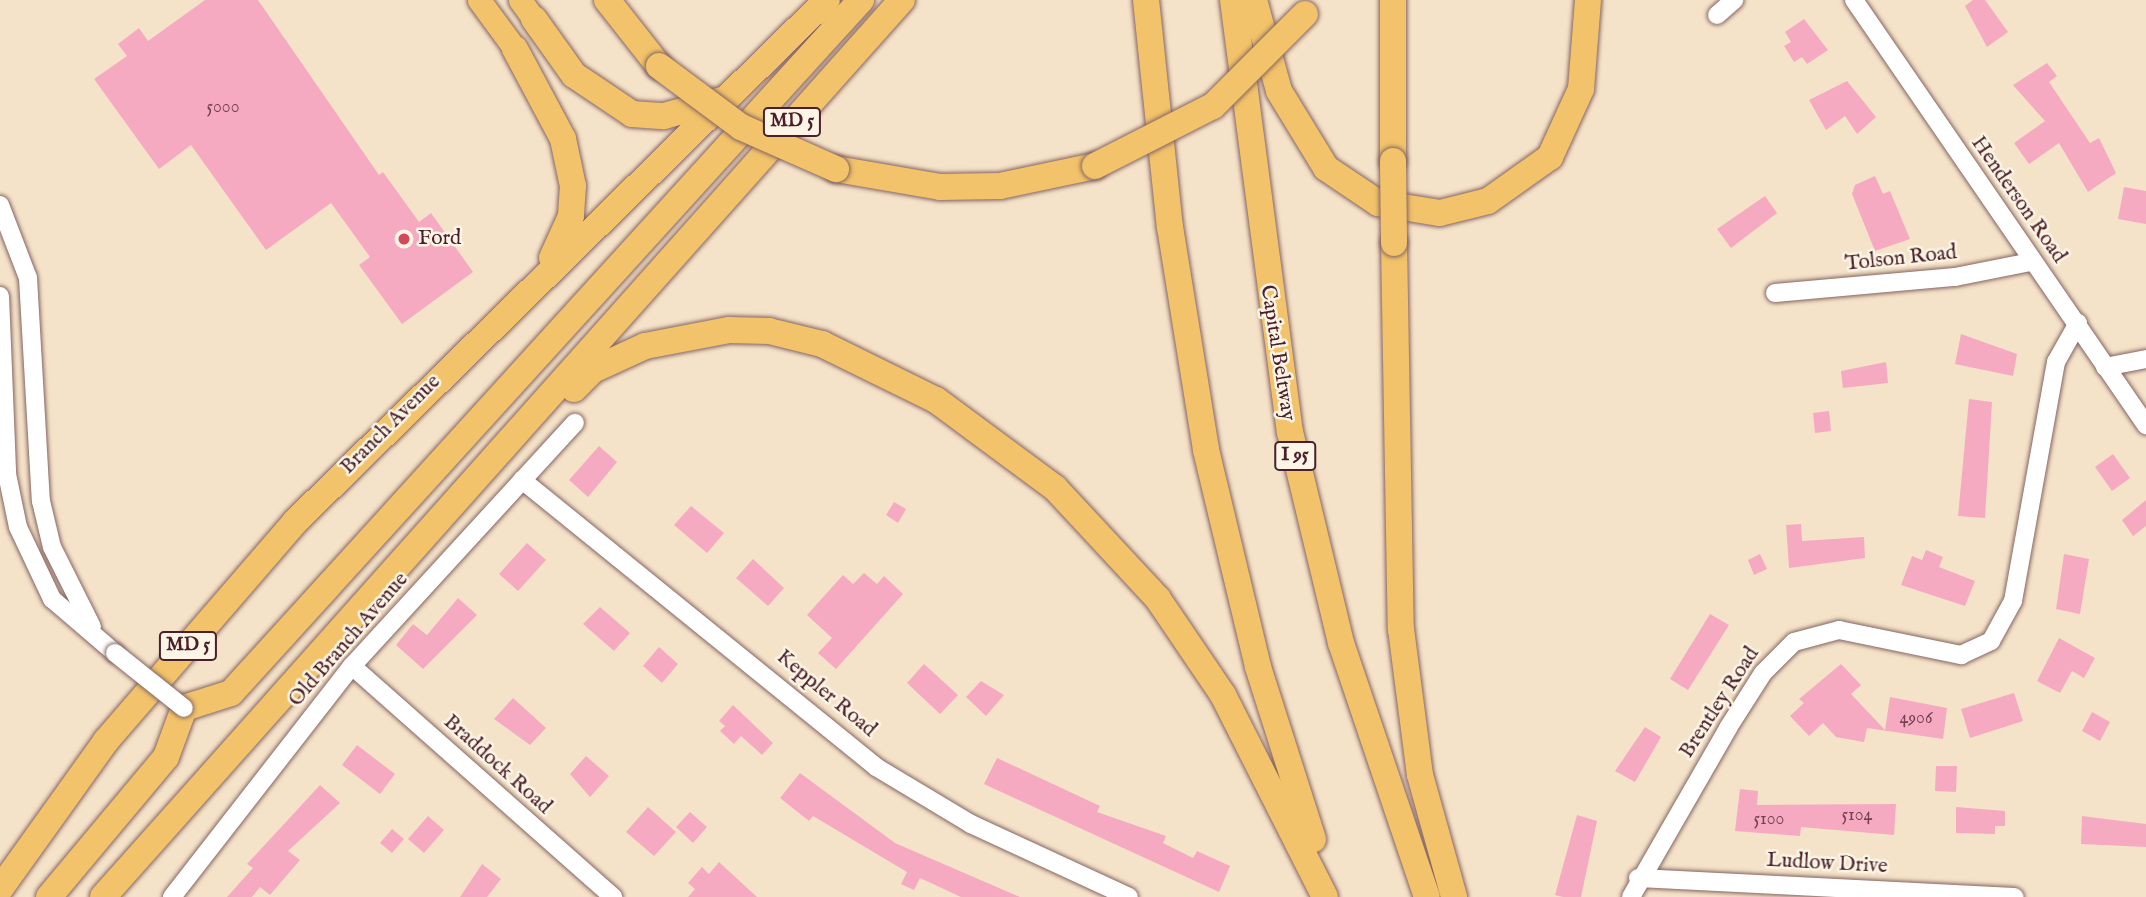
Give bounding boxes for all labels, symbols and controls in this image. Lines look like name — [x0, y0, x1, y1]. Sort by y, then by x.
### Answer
house number: 5000 — [207, 97, 239, 119]
road number: MD 5 — [762, 106, 822, 138]
street label: Henderson Road — [1965, 132, 2071, 268]
place label: Ford — [418, 226, 461, 252]
marker: Ford — [396, 231, 412, 247]
street label: Tolson Road — [1844, 241, 1958, 277]
street label: Capital Beltway — [1254, 283, 1300, 423]
street label: Branch Avenue — [336, 370, 446, 480]
road number: I 95 — [1274, 440, 1316, 471]
street label: Old Branch Avenue — [284, 568, 414, 712]
road number: MD 5 — [158, 631, 218, 662]
street label: Brentley Road — [1675, 643, 1765, 763]
street label: Keppler Road — [771, 645, 881, 743]
house number: 4906 — [1899, 708, 1933, 730]
street label: Braddock Road — [438, 710, 556, 820]
house number: 5104 — [1842, 805, 1872, 827]
house number: 5100 — [1754, 809, 1784, 831]
street label: Ludlow Drive — [1766, 848, 1888, 880]

